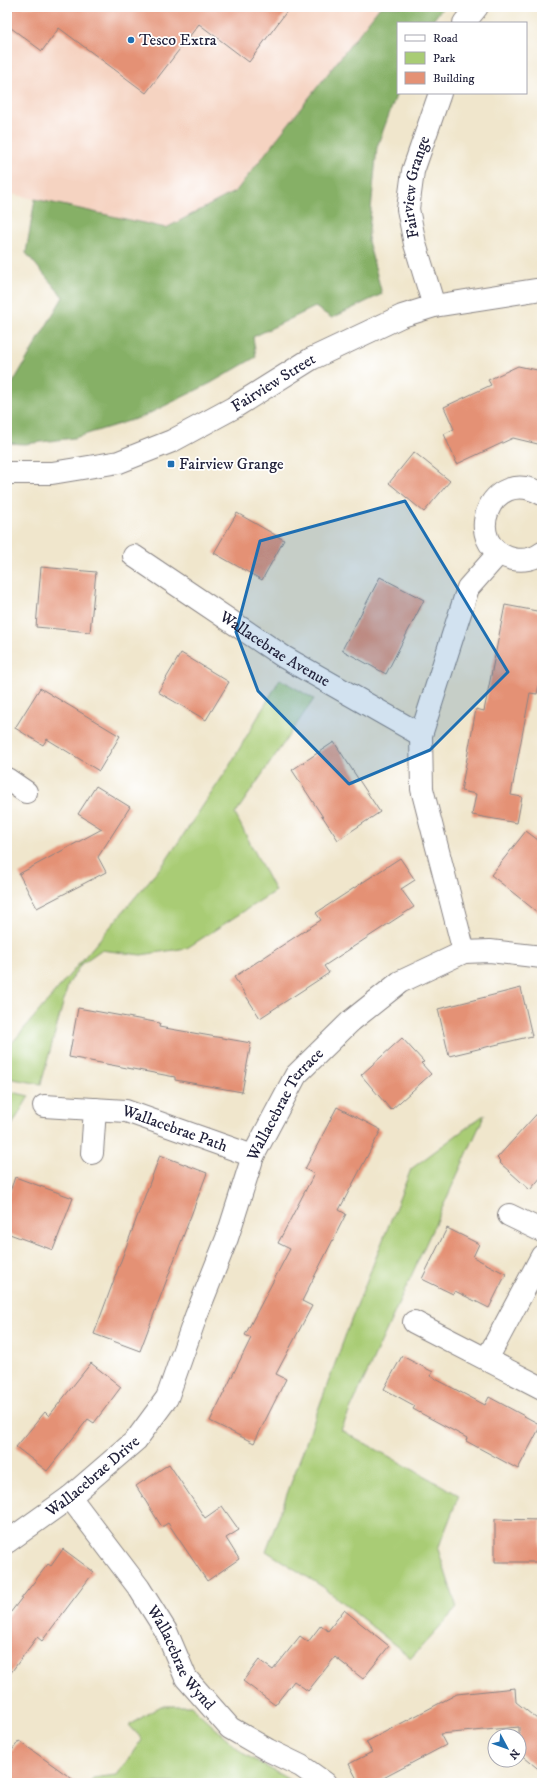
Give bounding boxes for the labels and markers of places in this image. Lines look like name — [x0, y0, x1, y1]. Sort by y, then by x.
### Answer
place label: Tesco Extra — [139, 30, 217, 50]
marker: Tesco Extra — [126, 35, 136, 45]
place label: Fairview Grange — [179, 454, 284, 474]
marker: Fairview Grange — [166, 459, 176, 469]

